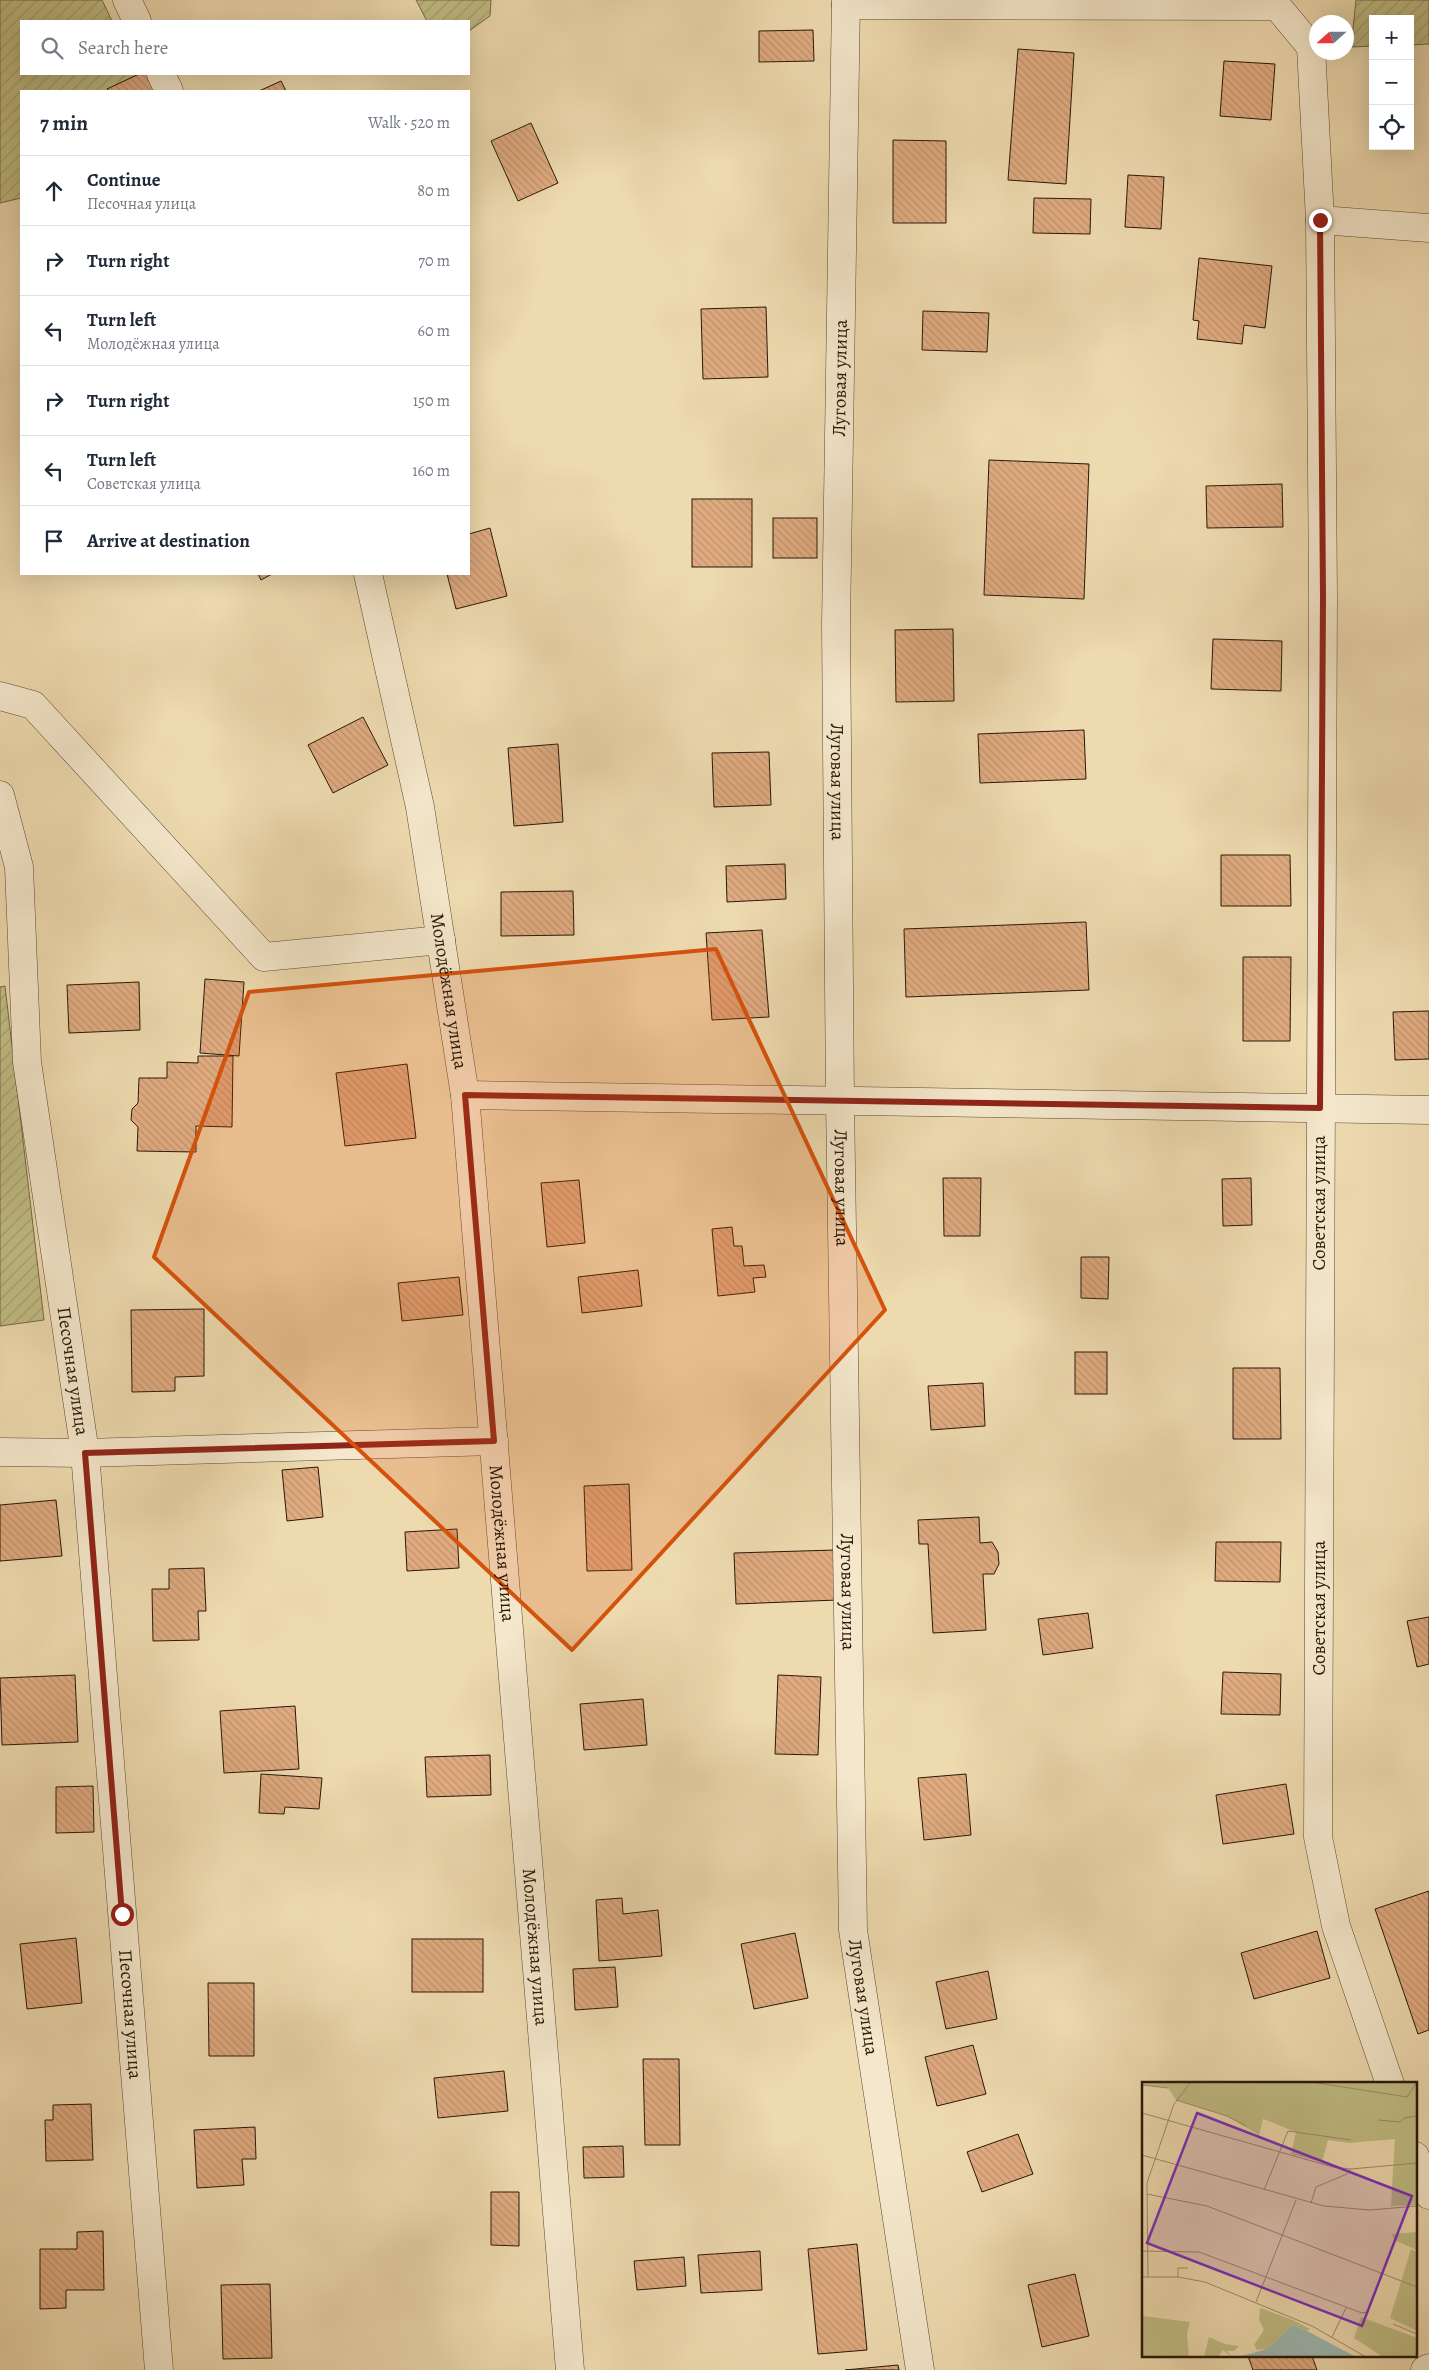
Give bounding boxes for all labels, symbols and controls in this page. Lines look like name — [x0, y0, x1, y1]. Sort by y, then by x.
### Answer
north arrow — [1309, 15, 1354, 60]
map controls — [1369, 15, 1414, 150]
button: + — [1369, 15, 1414, 60]
search box — [20, 20, 470, 75]
icon: search — [38, 34, 66, 62]
text: Search here — [78, 35, 168, 61]
button: − — [1369, 60, 1414, 105]
button: locate — [1369, 105, 1414, 150]
text: 7 min — [40, 109, 88, 137]
text: Walk · 520 m — [368, 112, 450, 134]
text: Continue — [87, 167, 161, 193]
icon: ahead — [40, 177, 68, 205]
text: 80 m — [417, 180, 450, 202]
text: Песочная улица — [87, 193, 196, 215]
route end — [1309, 209, 1332, 232]
icon: right — [40, 247, 68, 275]
text: Turn right — [87, 248, 169, 274]
text: 70 m — [418, 250, 450, 272]
text: Turn left — [87, 307, 156, 333]
icon: left — [40, 317, 68, 345]
street label: Луговая улица — [826, 319, 854, 437]
text: 60 m — [418, 320, 450, 342]
text: Молодёжная улица — [87, 333, 220, 355]
icon: right — [40, 387, 68, 415]
text: Turn right — [87, 388, 169, 414]
text: 150 m — [413, 390, 450, 412]
text: Turn left — [87, 447, 156, 473]
icon: left — [40, 457, 68, 485]
text: 160 m — [412, 460, 450, 482]
text: Советская улица — [87, 473, 201, 495]
icon: arrive — [40, 527, 68, 555]
text: Arrive at destination — [87, 528, 250, 554]
street label: Луговая улица — [824, 723, 851, 841]
street label: Молодёжная улица — [424, 911, 474, 1071]
street label: Луговая улица — [827, 1129, 855, 1247]
street label: Советская улица — [1306, 1135, 1332, 1271]
street label: Песочная улица — [50, 1305, 95, 1437]
street label: Молодёжная улица — [482, 1464, 521, 1623]
street label: Луговая улица — [834, 1533, 862, 1651]
street label: Советская улица — [1306, 1540, 1332, 1676]
street label: Молодёжная улица — [516, 1867, 555, 2027]
route start — [111, 1903, 134, 1926]
street label: Луговая улица — [842, 1937, 885, 2057]
street label: Песочная улица — [112, 1949, 148, 2080]
inset map — [1142, 2082, 1416, 2358]

